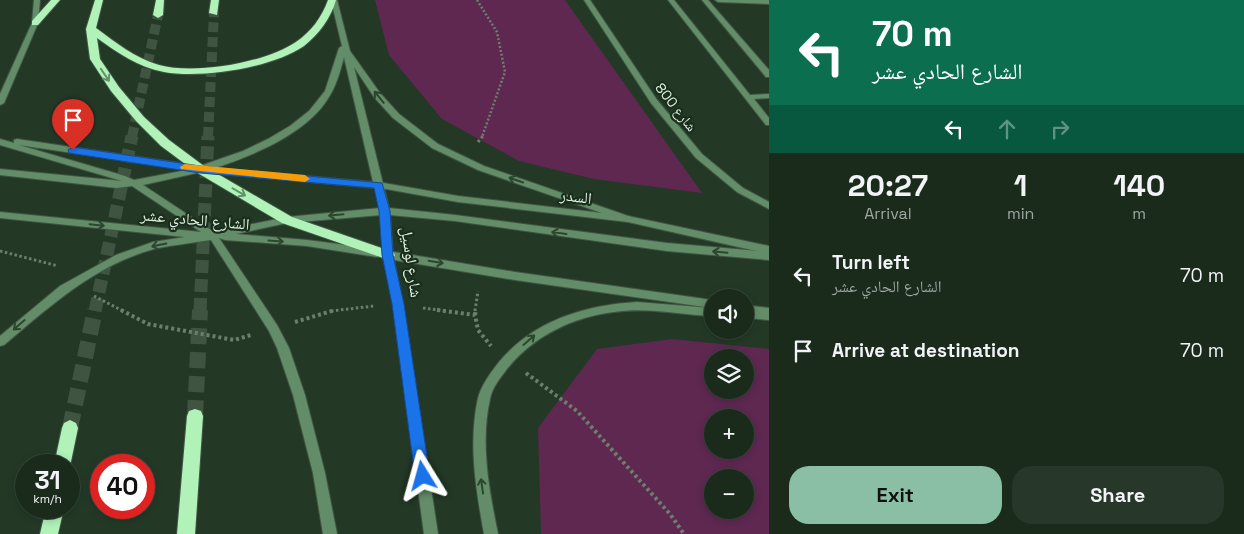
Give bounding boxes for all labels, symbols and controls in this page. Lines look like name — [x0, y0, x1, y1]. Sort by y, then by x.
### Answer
text: 70 m — [872, 12, 953, 56]
icon: left — [789, 20, 854, 85]
text: الشارع الحادي عشر — [872, 57, 1023, 85]
one-way arrow — [100, 67, 110, 81]
street label: شارع 800 — [651, 79, 701, 136]
one-way arrow — [374, 90, 385, 103]
pin — [52, 99, 94, 150]
icon: arrive — [59, 106, 87, 134]
icon: left — [940, 115, 968, 143]
icon: ahead — [993, 115, 1021, 143]
icon: right — [1046, 115, 1074, 143]
text: 20:27 — [848, 166, 928, 205]
text: 1 — [1014, 166, 1027, 205]
text: 140 — [1113, 166, 1165, 205]
one-way arrow — [508, 175, 524, 184]
street label: السدر — [558, 184, 593, 209]
one-way arrow — [231, 188, 245, 198]
text: Arrival — [864, 203, 912, 224]
text: min — [1007, 203, 1034, 224]
text: m — [1132, 203, 1146, 224]
street label: الشارع الحادي عشر — [138, 204, 250, 237]
one-way arrow — [328, 210, 344, 220]
one-way arrow — [89, 220, 105, 230]
street label: شارع لوسيل — [396, 225, 427, 299]
one-way arrow — [551, 228, 567, 238]
one-way arrow — [268, 236, 284, 246]
one-way arrow — [151, 241, 167, 251]
one-way arrow — [713, 247, 729, 257]
text: Turn left — [832, 250, 910, 275]
one-way arrow — [427, 258, 443, 268]
icon: left — [789, 262, 817, 290]
text: 70 m — [1180, 263, 1224, 288]
text: الشارع الحادي عشر — [832, 276, 942, 297]
map controls — [704, 289, 754, 519]
button: sound — [704, 289, 754, 339]
one-way arrow — [13, 319, 26, 330]
one-way arrow — [522, 334, 535, 346]
icon: arrive — [789, 337, 817, 365]
text: Arrive at destination — [832, 338, 1020, 363]
text: 70 m — [1180, 338, 1224, 363]
button: layers — [704, 349, 754, 399]
button: + — [704, 409, 754, 459]
position arrow — [396, 449, 448, 501]
speed limit sign: 40 — [90, 454, 155, 519]
text: 31 — [34, 464, 61, 496]
button: Exit — [789, 466, 1002, 524]
button: Share — [1012, 466, 1224, 524]
button: − — [704, 469, 754, 519]
one-way arrow — [477, 478, 487, 494]
text: km/h — [33, 491, 62, 507]

